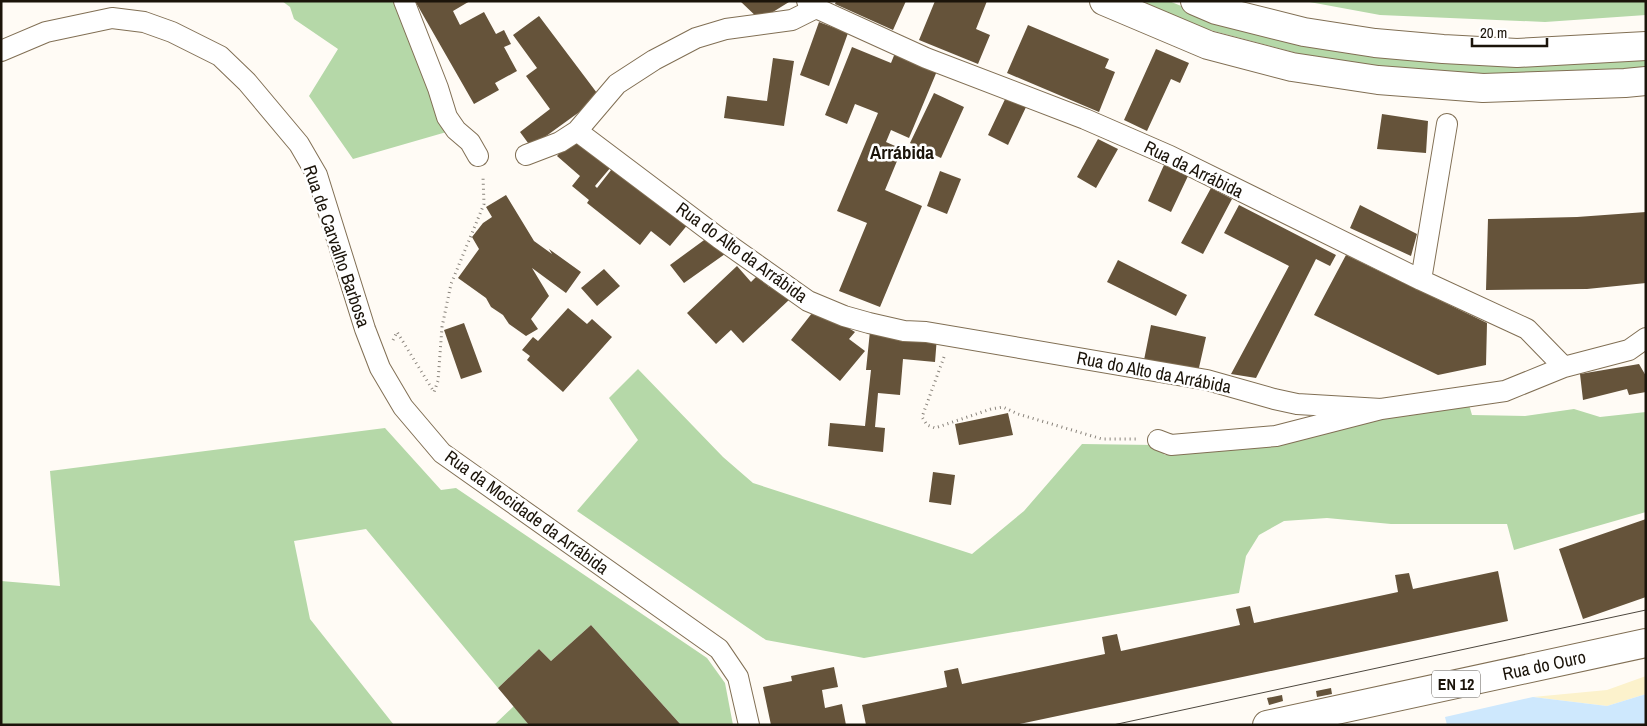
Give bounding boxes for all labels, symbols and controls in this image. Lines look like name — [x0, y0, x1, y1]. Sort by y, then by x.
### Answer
scale bar — [1472, 15, 1547, 47]
text: 20 m — [1480, 22, 1507, 43]
street label: Rua da Arrábida — [1140, 134, 1248, 204]
district label: Arrábida — [870, 139, 934, 165]
street label: Rua de Carvalho Barbosa — [298, 162, 376, 330]
street label: Rua do Alto da Arrábida — [671, 196, 813, 308]
street label: Rua do Alto da Arrábida — [1075, 345, 1233, 399]
street label: Rua da Mocidade da Arrábida — [440, 444, 614, 580]
street label: Rua do Ouro — [1500, 644, 1588, 686]
road number: EN 12 — [1432, 671, 1480, 698]

